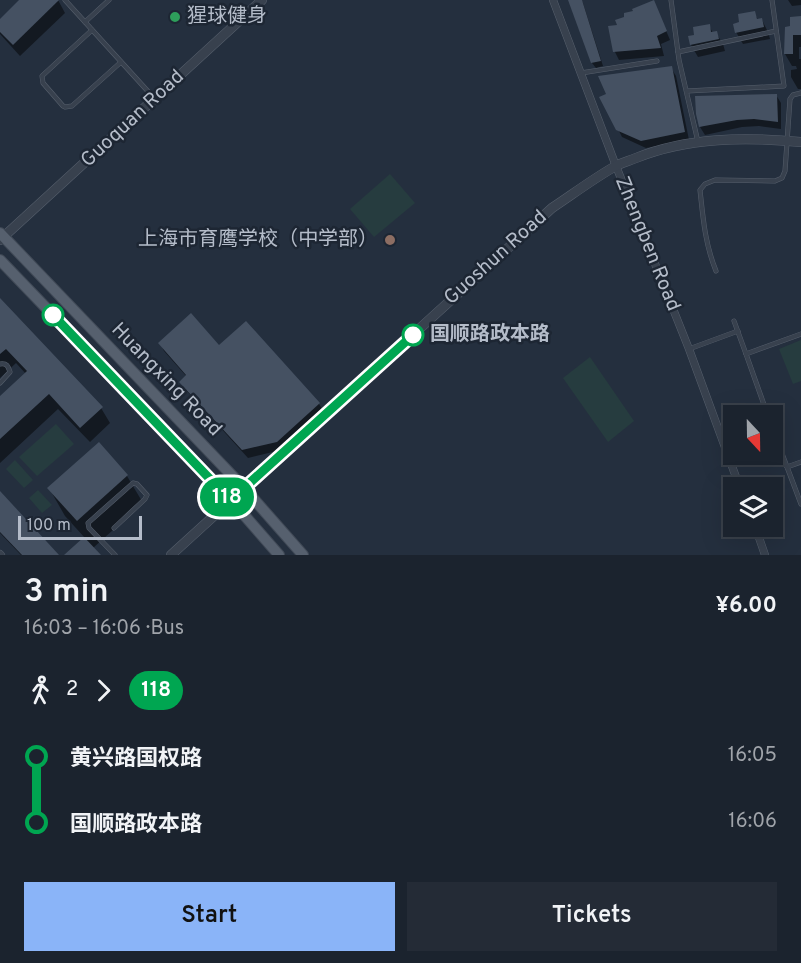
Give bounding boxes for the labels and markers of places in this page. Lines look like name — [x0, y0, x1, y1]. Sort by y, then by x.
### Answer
place label: 猩球健身 — [187, 4, 267, 30]
marker: 猩球健身 — [168, 10, 182, 24]
place label: 上海市育鹰学校（中学部） — [138, 227, 378, 253]
marker: 上海市育鹰学校（中学部） — [383, 233, 397, 247]
unlabelled marker — [42, 304, 64, 326]
place label: 国顺路政本路 — [430, 322, 550, 348]
marker: 国顺路政本路 — [402, 324, 424, 346]

